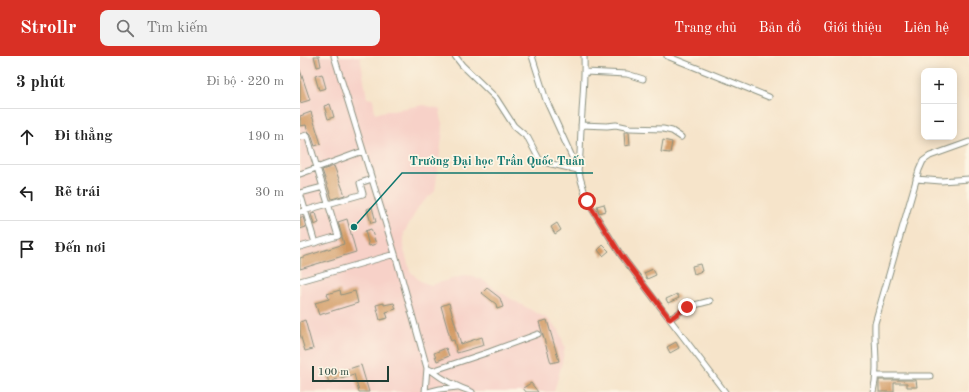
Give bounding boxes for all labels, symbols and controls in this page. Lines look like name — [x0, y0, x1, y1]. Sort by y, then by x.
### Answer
search box — [100, 10, 380, 46]
icon: search — [114, 17, 136, 39]
text: Strollr — [20, 19, 76, 38]
text: Tìm kiếm — [146, 21, 208, 36]
text: Trang chủ — [674, 21, 737, 35]
text: Bản đồ — [759, 21, 801, 35]
text: Giới thiệu — [823, 21, 882, 35]
text: Liên hệ — [904, 21, 949, 35]
map controls — [921, 68, 957, 140]
button: + — [921, 68, 957, 104]
text: 3 phút — [16, 74, 65, 91]
text: Đi bộ · 220 m — [206, 75, 284, 88]
button: − — [921, 104, 957, 140]
icon: ahead — [16, 126, 38, 148]
text: Đi thẳng — [54, 129, 113, 144]
text: 190 m — [247, 130, 284, 143]
callout: Trường Đại học Trần Quốc Tuấn — [402, 149, 593, 173]
text: Trường Đại học Trần Quốc Tuấn — [409, 154, 585, 168]
icon: left — [16, 182, 38, 204]
text: Rẽ trái — [54, 185, 100, 200]
text: 30 m — [255, 186, 284, 199]
route start — [578, 192, 596, 210]
icon: arrive — [16, 238, 38, 260]
text: Đến nơi — [54, 241, 106, 256]
route end — [678, 298, 696, 316]
scale bar — [312, 364, 389, 383]
text: 100 m — [318, 367, 349, 378]

